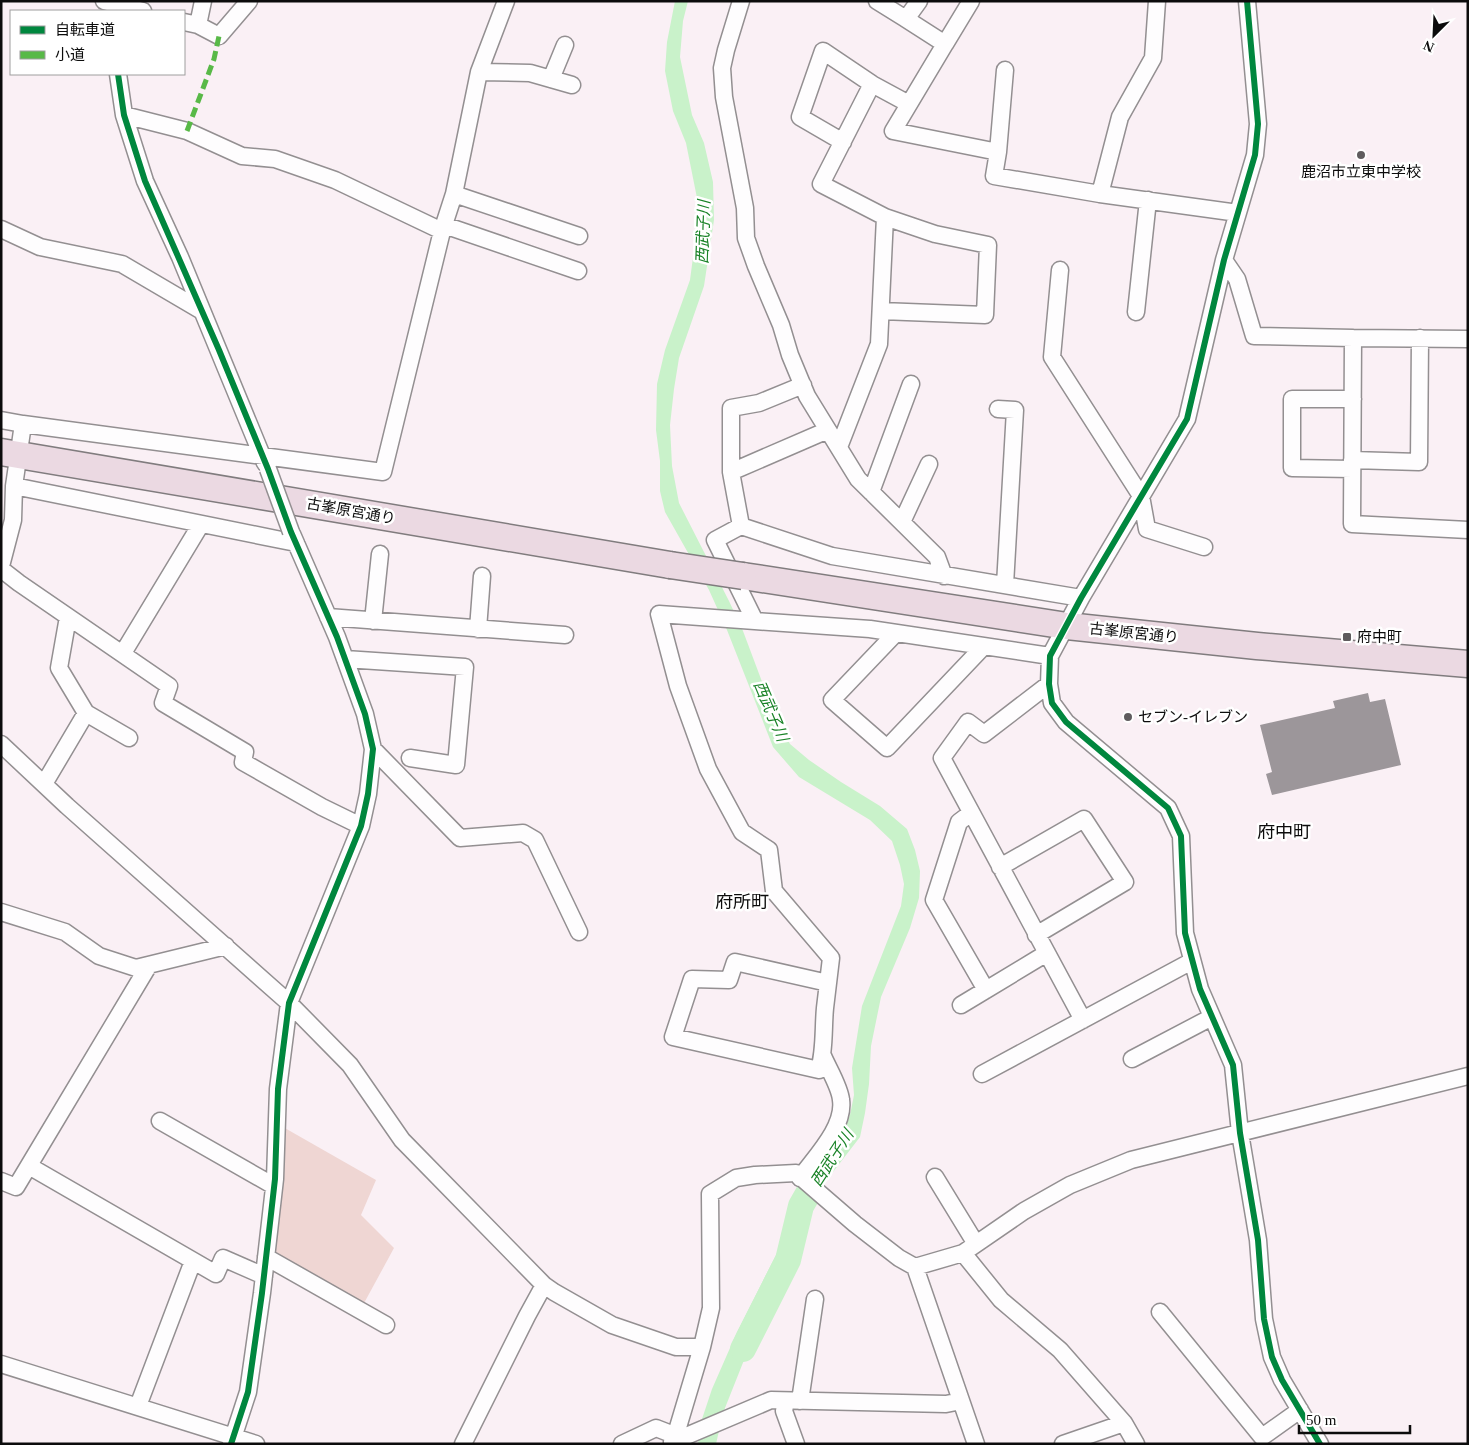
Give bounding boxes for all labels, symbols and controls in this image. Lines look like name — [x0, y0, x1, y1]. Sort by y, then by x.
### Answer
legend — [10, 10, 185, 75]
north arrow — [1409, 10, 1459, 60]
text: 自転車道 — [55, 22, 115, 38]
text: N — [1421, 38, 1437, 55]
text: 小道 — [55, 47, 85, 63]
marker: 鹿沼市立東中学校 — [1355, 149, 1367, 161]
place label: 鹿沼市立東中学校 — [1301, 164, 1421, 180]
water label: 西武子川 — [693, 198, 713, 264]
street label: 古峯原宮通り — [305, 495, 397, 527]
street label: 古峯原宮通り — [1088, 620, 1180, 646]
place label: 府中町 — [1357, 629, 1402, 645]
marker: 府中町 — [1341, 631, 1353, 643]
water label: 西武子川 — [751, 678, 792, 746]
place label: セブン-イレブン — [1138, 709, 1248, 725]
marker: セブン-イレブン — [1122, 711, 1134, 723]
district label: 府中町 — [1257, 822, 1311, 842]
district label: 府所町 — [715, 892, 769, 912]
water label: 西武子川 — [807, 1125, 858, 1189]
scale bar — [1299, 1402, 1410, 1434]
text: 50 m — [1306, 1412, 1337, 1428]

